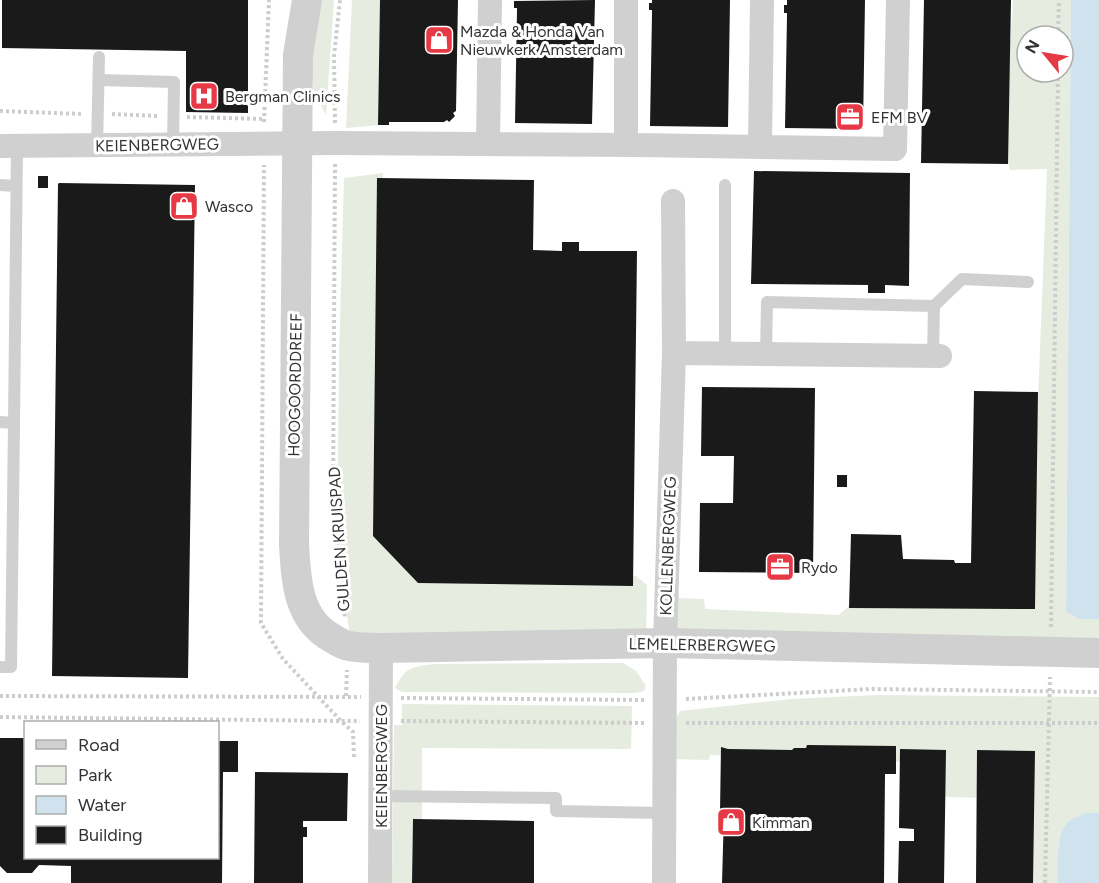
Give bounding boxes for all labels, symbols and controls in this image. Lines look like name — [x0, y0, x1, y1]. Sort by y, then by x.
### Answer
place label: Mazda & Honda Van Nieuwkerk Amsterdam — [460, 22, 623, 59]
shop icon: Mazda & Honda Van Nieuwkerk Amsterdam — [423, 24, 455, 56]
north arrow — [1015, 24, 1075, 84]
text: N — [1021, 37, 1044, 57]
hospital icon: Bergman Clinics — [188, 80, 220, 112]
place label: Bergman Clinics — [225, 87, 341, 106]
office icon: EFM BV — [834, 101, 866, 133]
place label: EFM BV — [871, 108, 928, 127]
street label: KEIENBERGWEG — [95, 134, 219, 156]
shop icon: Wasco — [168, 190, 200, 222]
place label: Wasco — [205, 197, 253, 216]
street label: HOOGOORDDREEF — [284, 313, 306, 457]
street label: GULDEN KRUISPAD — [324, 466, 354, 612]
street label: KOLLENBERGWEG — [656, 476, 680, 616]
office icon: Rydo — [764, 551, 796, 583]
place label: Rydo — [801, 558, 838, 577]
street label: LEMELERBERGWEG — [628, 634, 776, 656]
street label: KEIENBERGWEG — [372, 704, 391, 828]
legend — [24, 721, 219, 859]
text: Road — [78, 734, 119, 756]
text: Park — [78, 764, 113, 786]
text: Water — [78, 794, 126, 816]
shop icon: Kimman — [715, 806, 747, 838]
place label: Kimman — [752, 813, 810, 832]
text: Building — [78, 824, 143, 846]

